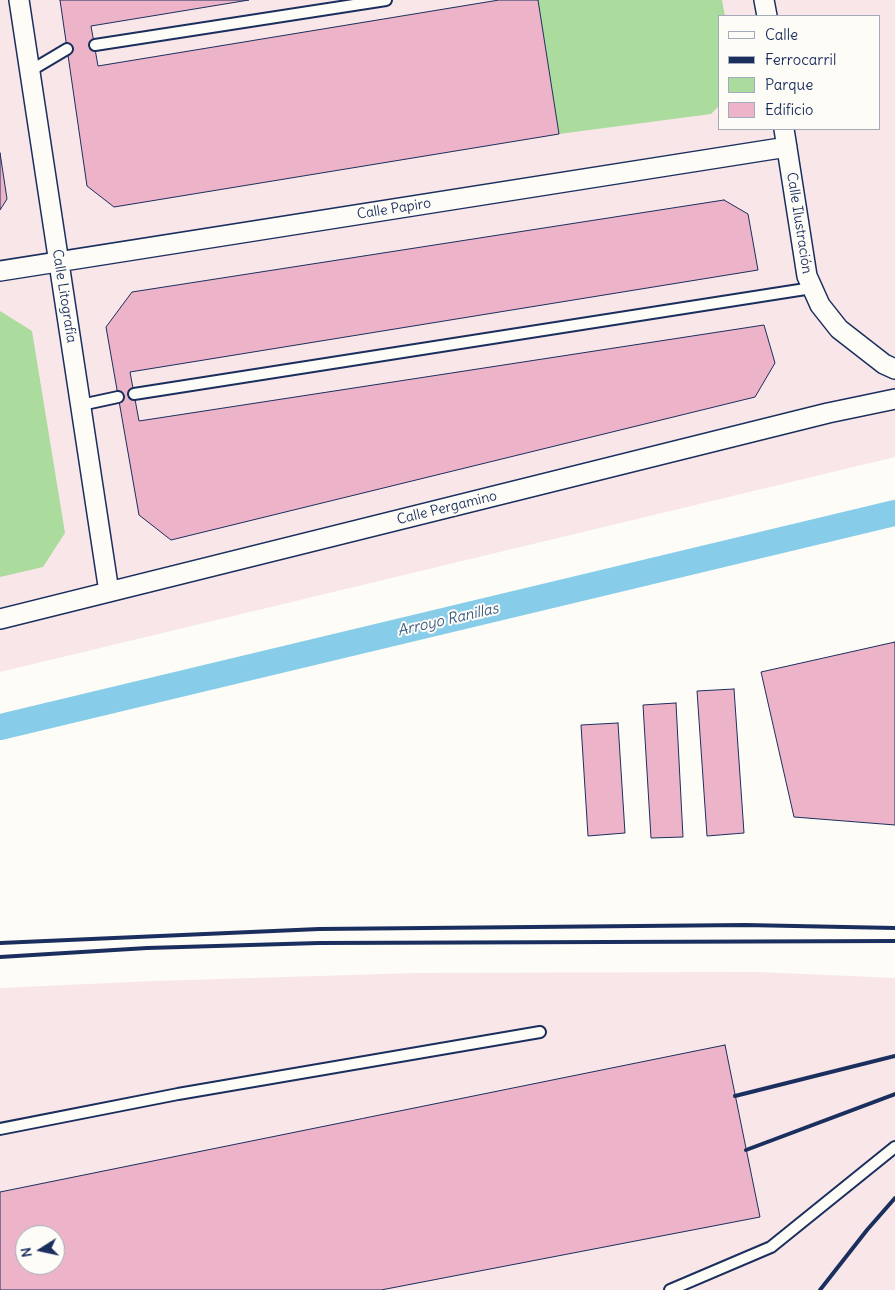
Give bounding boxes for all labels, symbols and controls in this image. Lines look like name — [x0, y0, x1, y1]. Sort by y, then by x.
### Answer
legend — [718, 15, 880, 130]
text: Calle — [765, 25, 798, 44]
text: Ferrocarril — [765, 50, 836, 69]
text: Parque — [765, 75, 813, 94]
text: Edificio — [765, 100, 813, 119]
street label: Calle Ilustración — [783, 171, 815, 275]
street label: Calle Papiro — [356, 195, 432, 223]
street label: Calle Litografía — [48, 248, 80, 344]
street label: Calle Pergamino — [395, 487, 499, 529]
water label: Arroyo Ranillas — [396, 600, 500, 640]
north arrow — [15, 1225, 65, 1275]
text: N — [17, 1246, 36, 1259]

